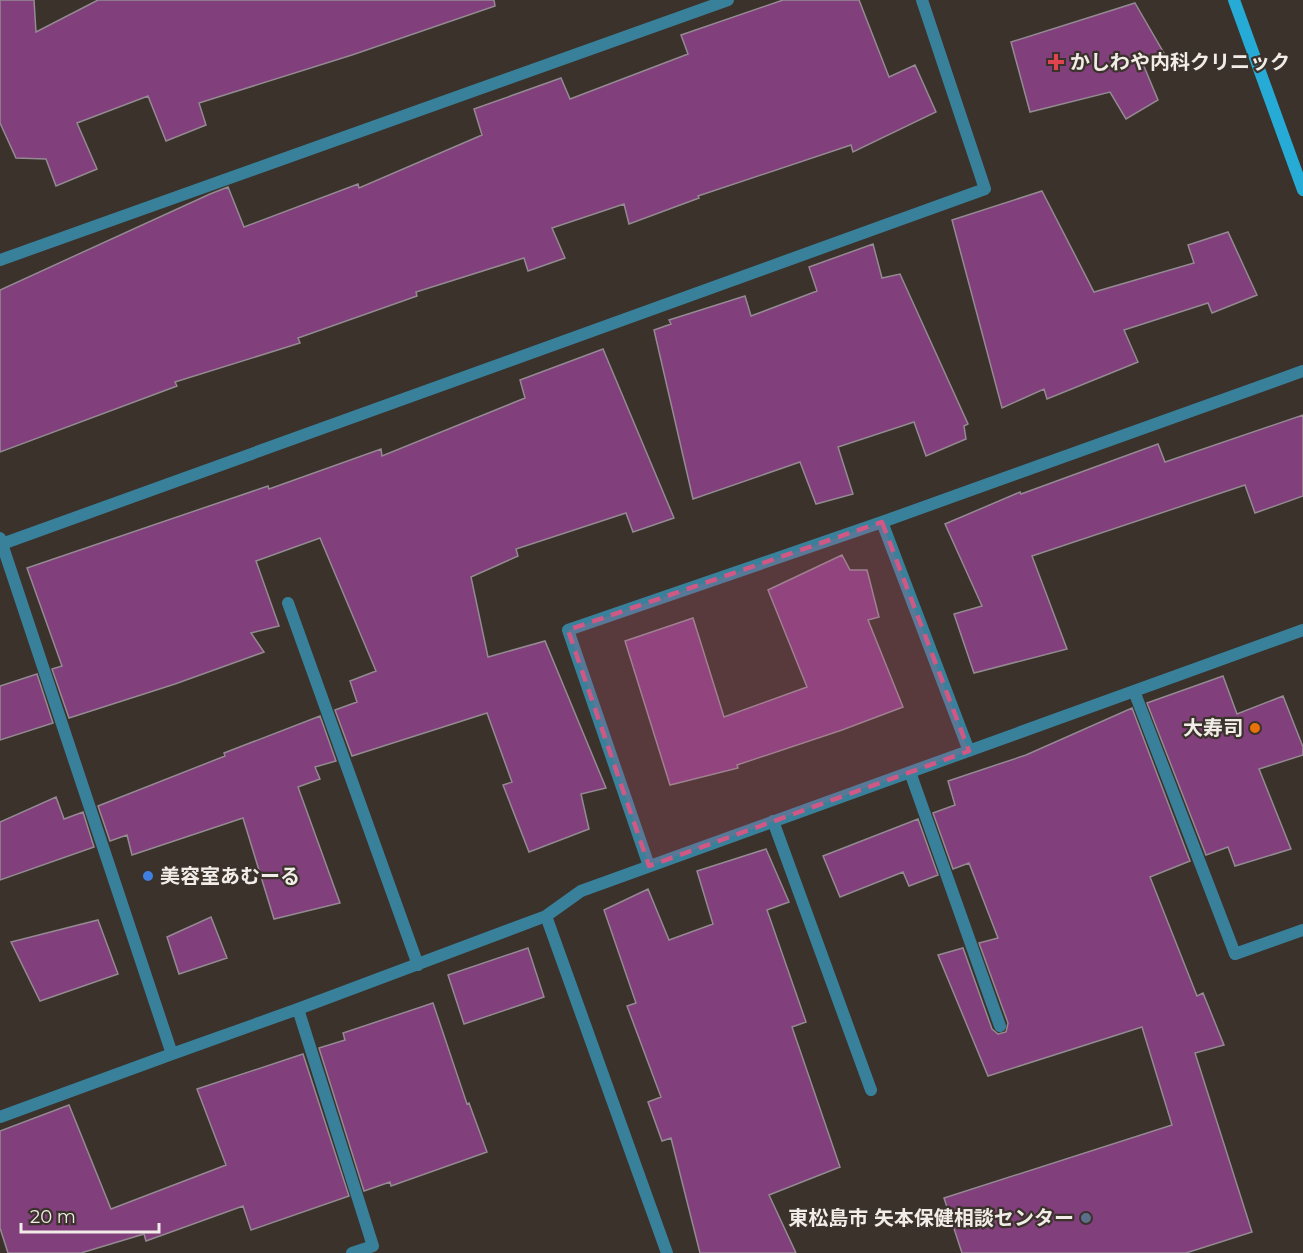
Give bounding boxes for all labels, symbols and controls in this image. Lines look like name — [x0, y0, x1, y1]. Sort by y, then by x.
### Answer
place label: かしわや内科クリニック — [1070, 50, 1290, 74]
marker: かしわや内科クリニック — [1047, 53, 1065, 71]
place label: 大寿司 — [1183, 716, 1243, 740]
marker: 大寿司 — [1248, 721, 1262, 735]
place label: 美容室あむーる — [160, 864, 300, 888]
marker: 美容室あむーる — [141, 869, 155, 883]
scale bar — [21, 1196, 159, 1234]
text: 20 m — [30, 1206, 76, 1228]
place label: 東松島市 矢本保健相談センター — [788, 1206, 1074, 1230]
marker: 東松島市 矢本保健相談センター — [1079, 1211, 1093, 1225]

